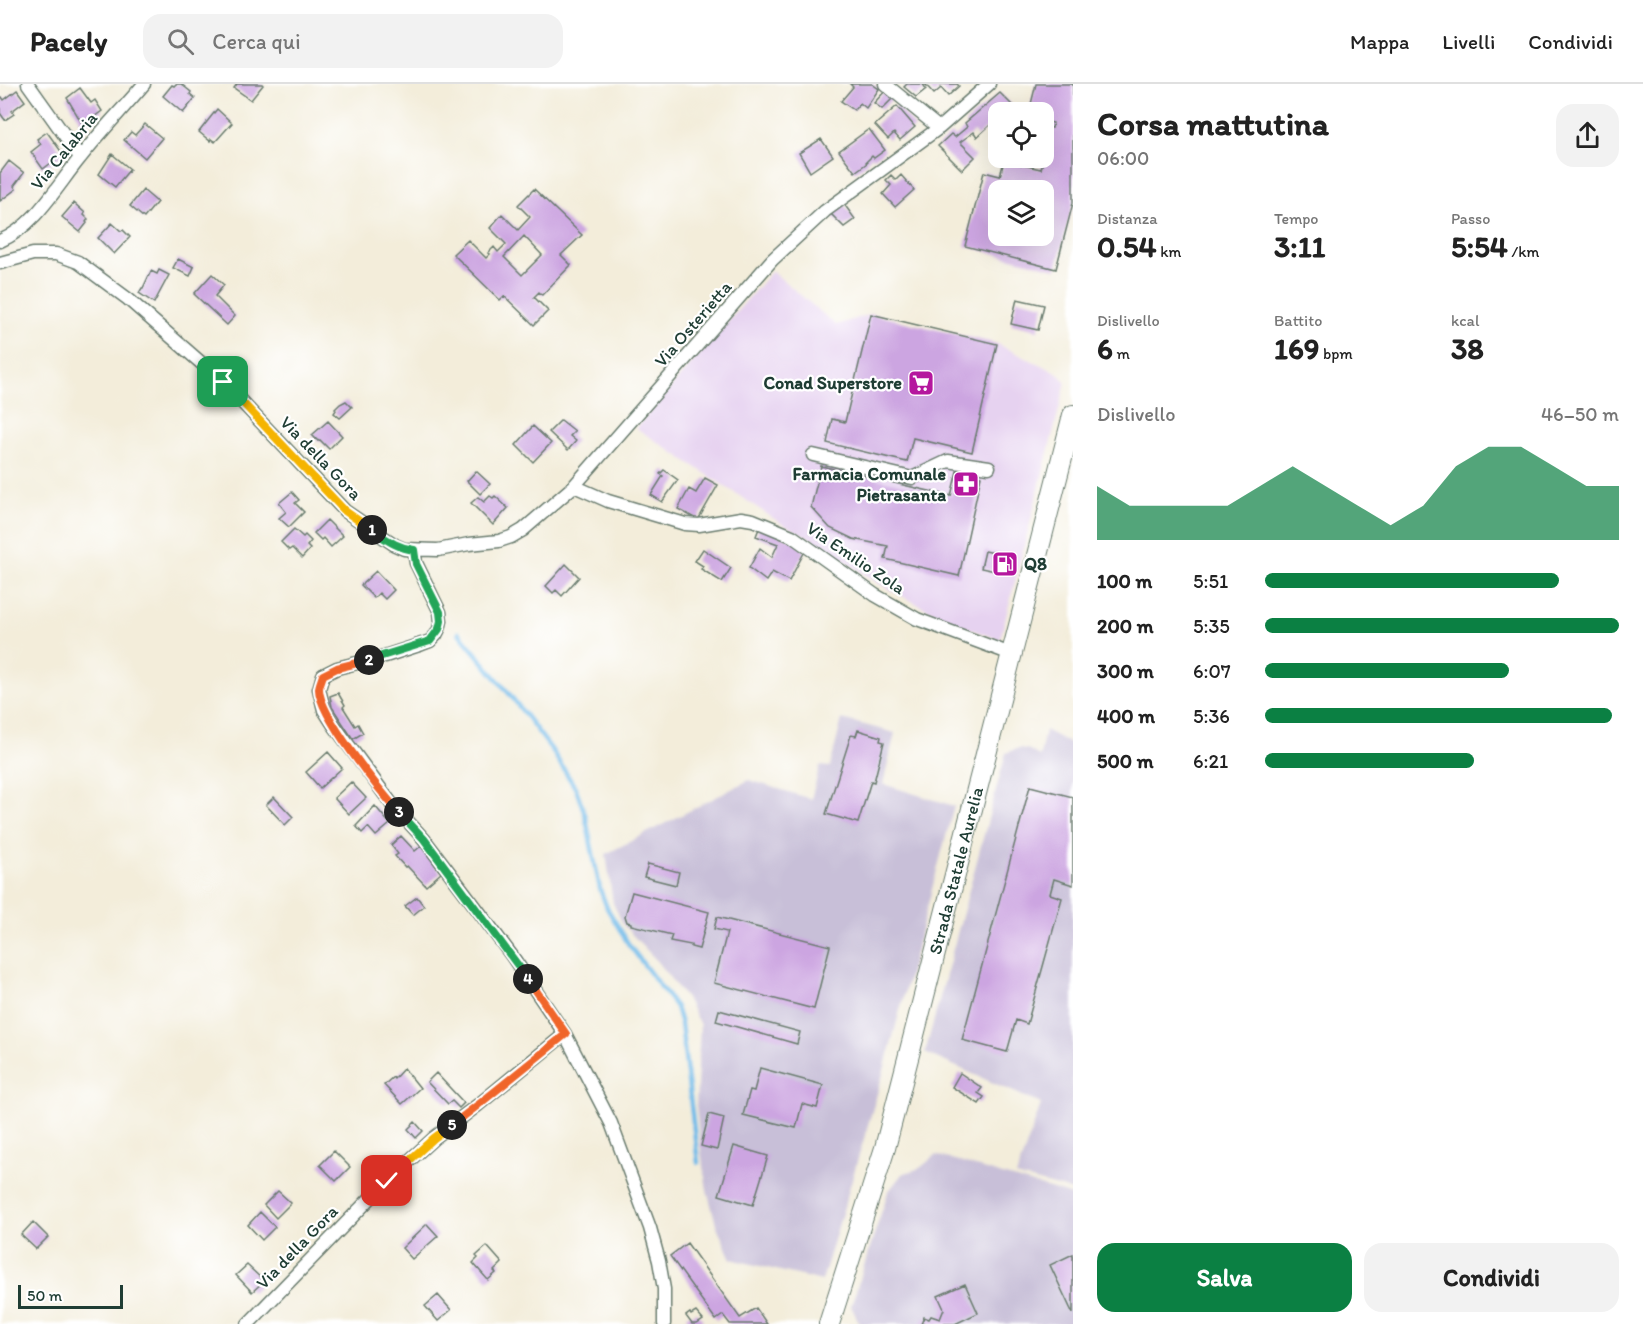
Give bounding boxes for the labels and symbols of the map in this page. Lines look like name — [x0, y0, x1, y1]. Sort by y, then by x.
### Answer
street label: Via Calabria — [26, 107, 103, 194]
street label: Via Osterietta — [650, 276, 737, 372]
pin — [197, 356, 248, 407]
supermarket icon: Conad Superstore — [906, 368, 936, 398]
place label: Conad Superstore — [763, 372, 902, 394]
street label: Via della Gora — [275, 411, 367, 505]
place label: Farmacia Comunale Pietrasanta — [793, 463, 946, 506]
pharmacy icon: Farmacia Comunale Pietrasanta — [951, 469, 981, 499]
pin: 1 — [357, 515, 387, 545]
street label: Via Emilio Zola — [802, 517, 910, 599]
fuel station icon: Q8 — [990, 549, 1020, 579]
place label: Q8 — [1024, 553, 1047, 575]
pin: 2 — [354, 645, 384, 675]
street label: Strada Statale Aurelia — [924, 784, 988, 957]
pin: 3 — [384, 797, 414, 827]
pin: 4 — [513, 964, 543, 994]
pin: 5 — [437, 1110, 467, 1140]
pin — [361, 1155, 412, 1206]
street label: Via della Gora — [251, 1200, 343, 1294]
scale bar — [18, 1282, 123, 1310]

